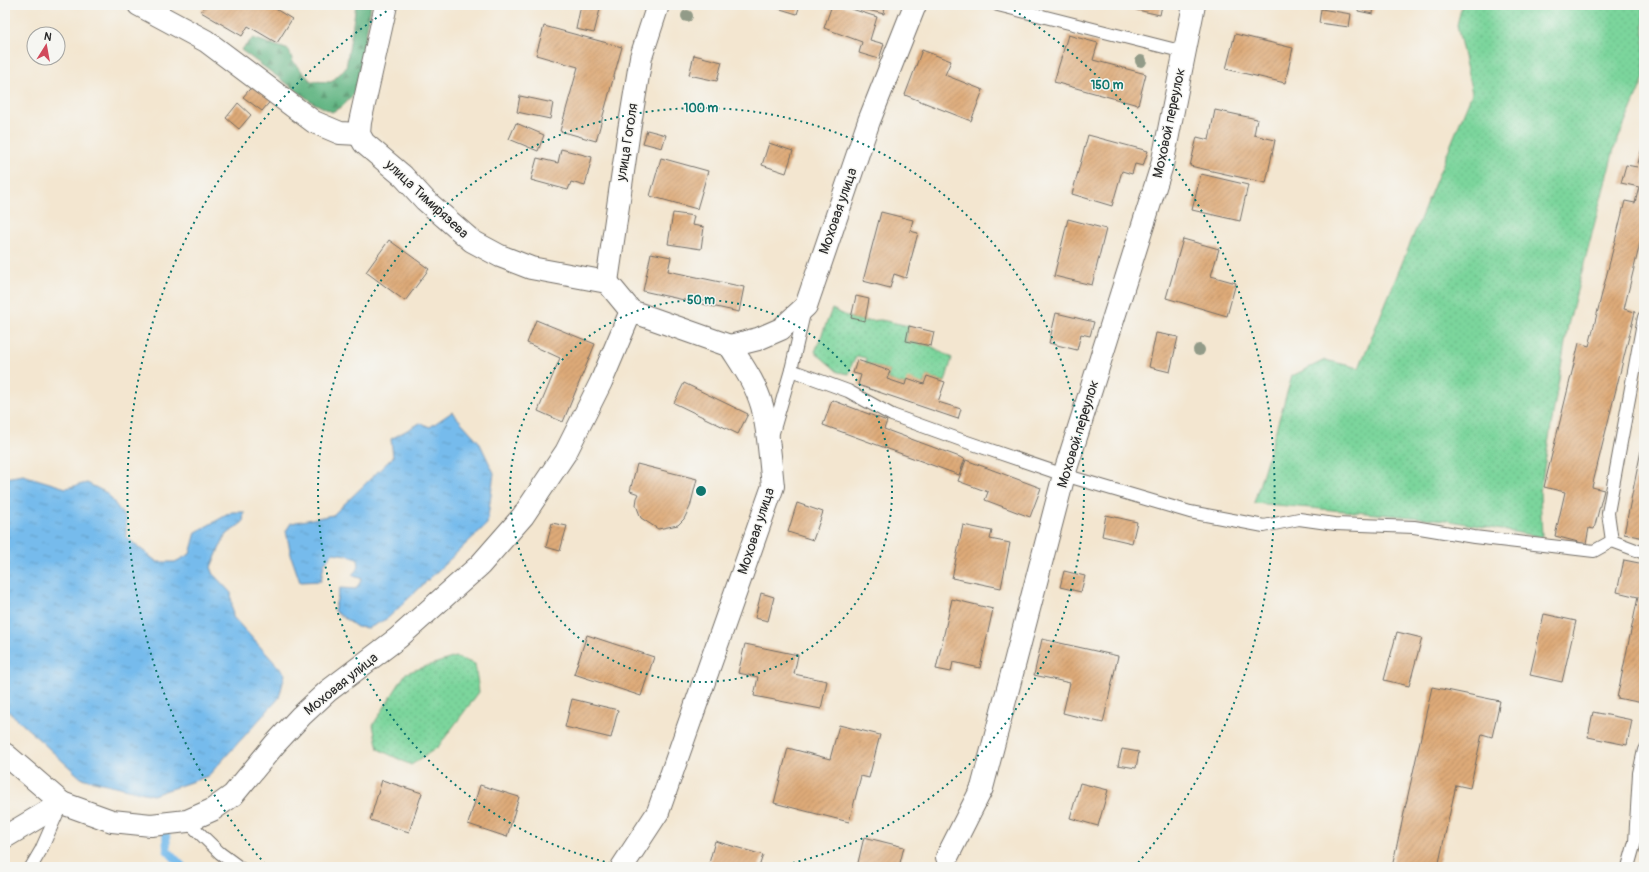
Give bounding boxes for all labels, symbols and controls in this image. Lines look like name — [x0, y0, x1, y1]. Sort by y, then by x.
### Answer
north arrow — [26, 26, 66, 66]
text: N — [43, 30, 53, 44]
street label: Моховой переулок — [1149, 67, 1189, 179]
text: 150 m — [1091, 78, 1124, 93]
text: 100 m — [684, 101, 719, 116]
street label: улица Гоголя — [612, 102, 642, 183]
street label: улица Тимирязева — [381, 155, 472, 242]
street label: Моховая улица — [815, 166, 861, 256]
text: 50 m — [687, 293, 715, 308]
street label: Моховой переулок — [1054, 378, 1102, 490]
centre of rings — [694, 484, 708, 498]
street label: Моховая улица — [734, 486, 778, 576]
street label: Моховая улица — [301, 649, 381, 719]

